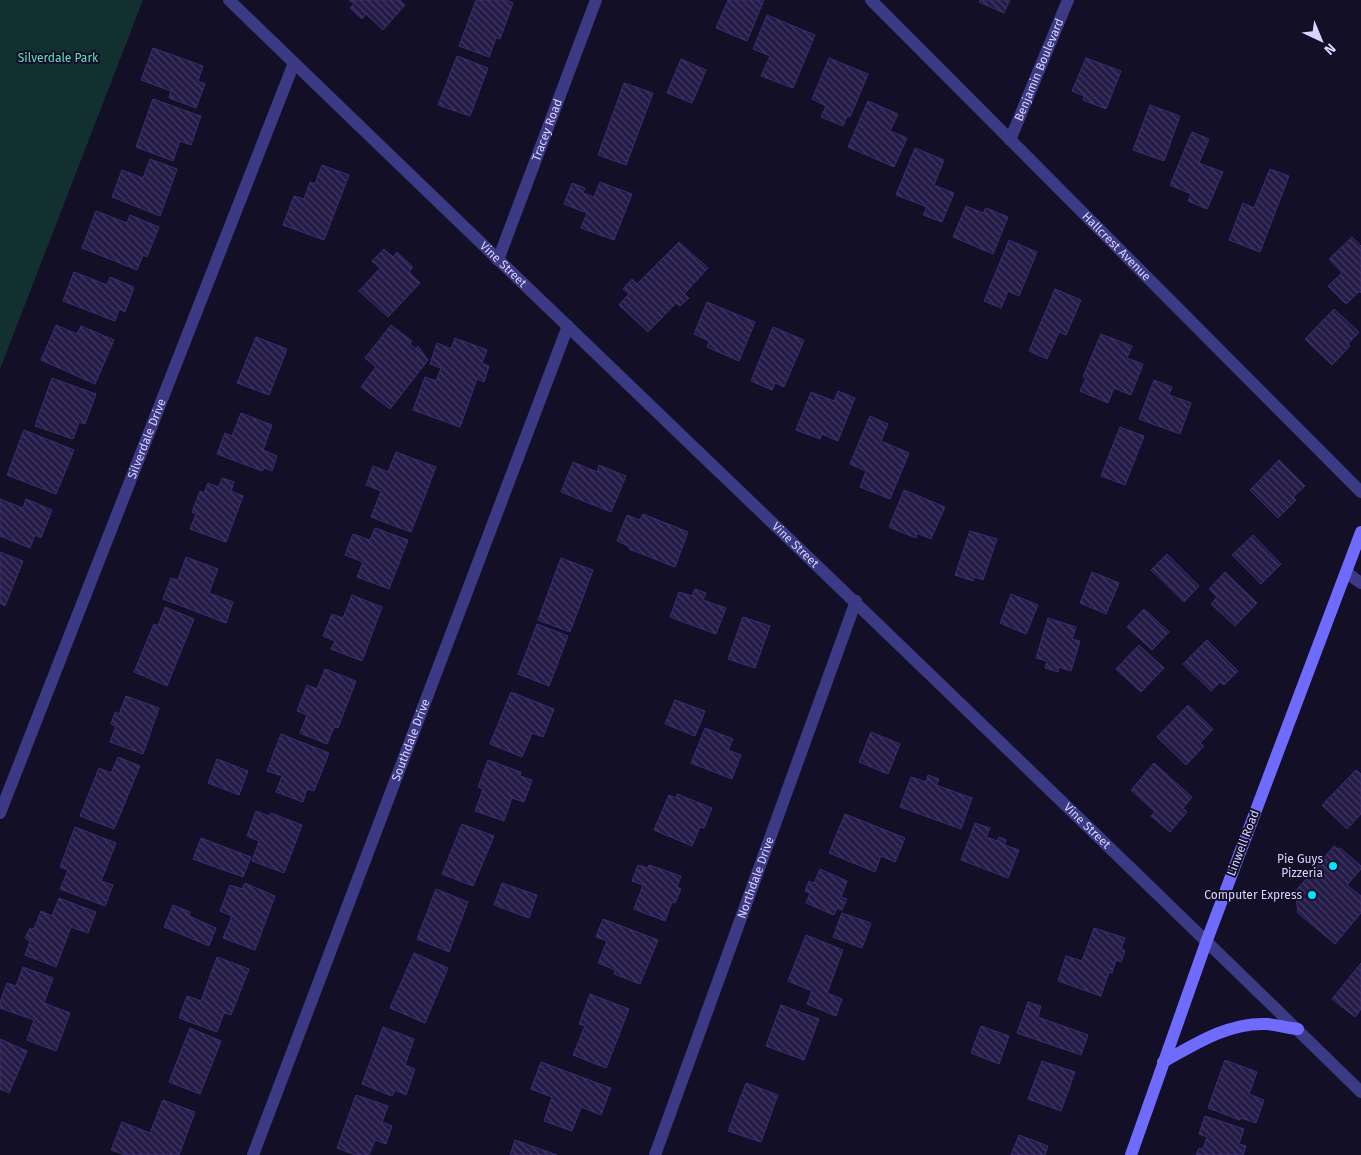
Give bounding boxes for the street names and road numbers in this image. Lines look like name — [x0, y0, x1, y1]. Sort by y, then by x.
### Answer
street label: Benjamin Boulevard — [1012, 16, 1067, 123]
street label: Tracey Road — [529, 97, 565, 163]
street label: Hallcrest Avenue — [1079, 209, 1154, 284]
street label: Vine Street — [477, 239, 530, 291]
street label: Silverdale Drive — [125, 397, 169, 481]
street label: Vine Street — [769, 519, 822, 571]
street label: Southdale Drive — [389, 697, 433, 783]
street label: Vine Street — [1061, 800, 1114, 852]
street label: Linwell Road — [1224, 808, 1262, 878]
street label: Northdale Drive — [734, 835, 777, 921]

